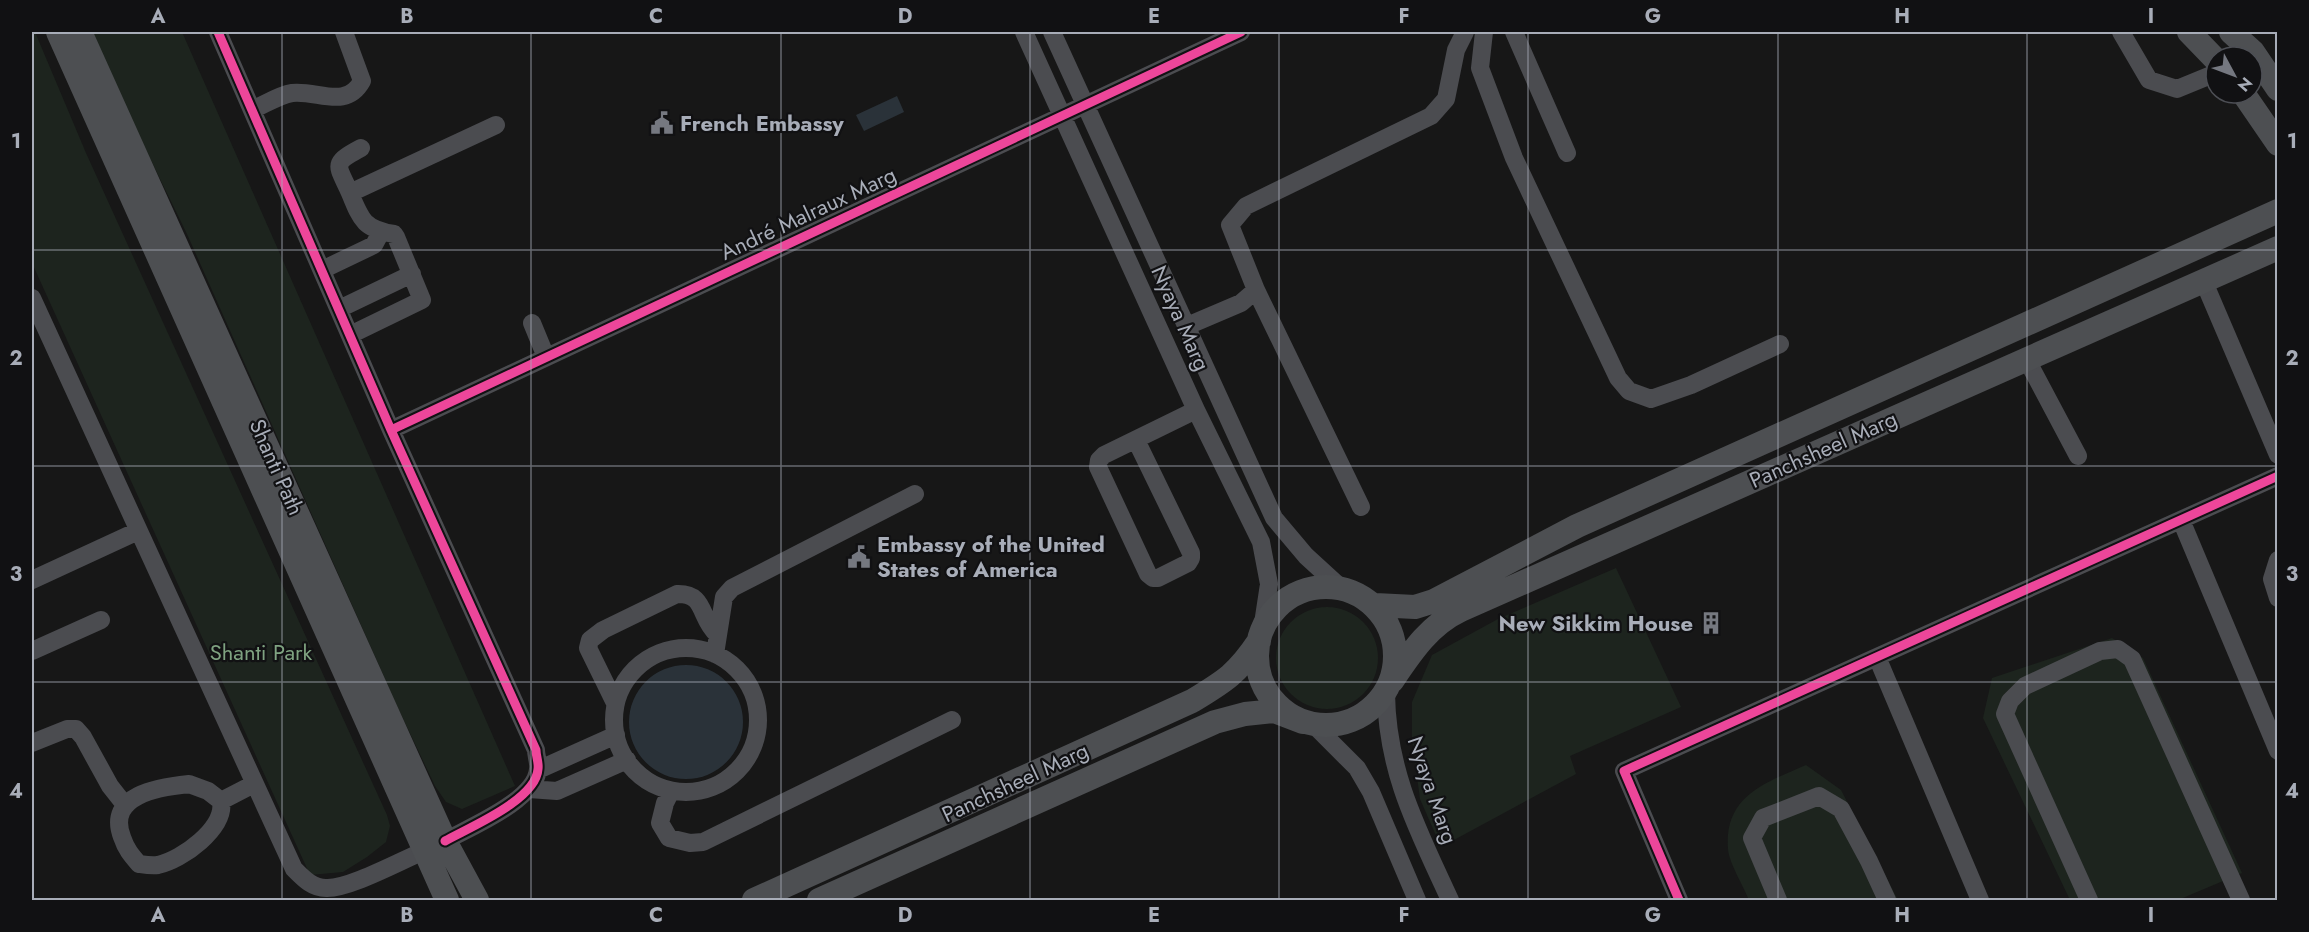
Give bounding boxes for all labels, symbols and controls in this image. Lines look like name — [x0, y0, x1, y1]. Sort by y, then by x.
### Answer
text: A — [150, 2, 166, 31]
text: B — [400, 2, 414, 31]
text: C — [649, 2, 663, 31]
text: D — [898, 2, 912, 31]
text: E — [1148, 2, 1160, 31]
text: F — [1398, 2, 1410, 31]
text: G — [1645, 2, 1661, 31]
text: H — [1894, 2, 1910, 31]
text: I — [2148, 2, 2154, 31]
north arrow — [2204, 45, 2264, 105]
text: N — [2232, 72, 2258, 97]
place label: French Embassy — [680, 107, 844, 139]
public building icon: French Embassy — [649, 110, 675, 136]
text: 1 — [11, 127, 21, 156]
text: 1 — [2287, 127, 2297, 156]
street label: André Malraux Marg — [715, 158, 901, 268]
street label: Nyaya Marg — [1144, 260, 1218, 376]
text: 2 — [9, 344, 23, 373]
text: 2 — [2285, 344, 2299, 373]
street label: Panchsheel Marg — [1744, 402, 1902, 496]
street label: Shanti Path — [242, 414, 312, 520]
place label: Embassy of the United States of America — [877, 528, 1105, 585]
public building icon: Embassy of the United States of America — [846, 544, 872, 570]
text: 3 — [10, 560, 22, 589]
text: 3 — [2286, 560, 2298, 589]
place label: New Sikkim House — [1498, 607, 1693, 639]
building icon: New Sikkim House — [1698, 610, 1724, 636]
park label: Shanti Park — [210, 636, 313, 668]
street label: Nyaya Marg — [1400, 732, 1466, 848]
street label: Panchsheel Marg — [936, 734, 1094, 830]
text: 4 — [9, 777, 23, 806]
text: 4 — [2285, 777, 2299, 806]
text: A — [150, 901, 166, 930]
text: B — [400, 901, 414, 930]
text: C — [649, 901, 663, 930]
text: D — [898, 901, 912, 930]
text: E — [1148, 901, 1160, 930]
text: F — [1398, 901, 1410, 930]
text: G — [1645, 901, 1661, 930]
text: H — [1894, 901, 1910, 930]
text: I — [2148, 901, 2154, 930]

